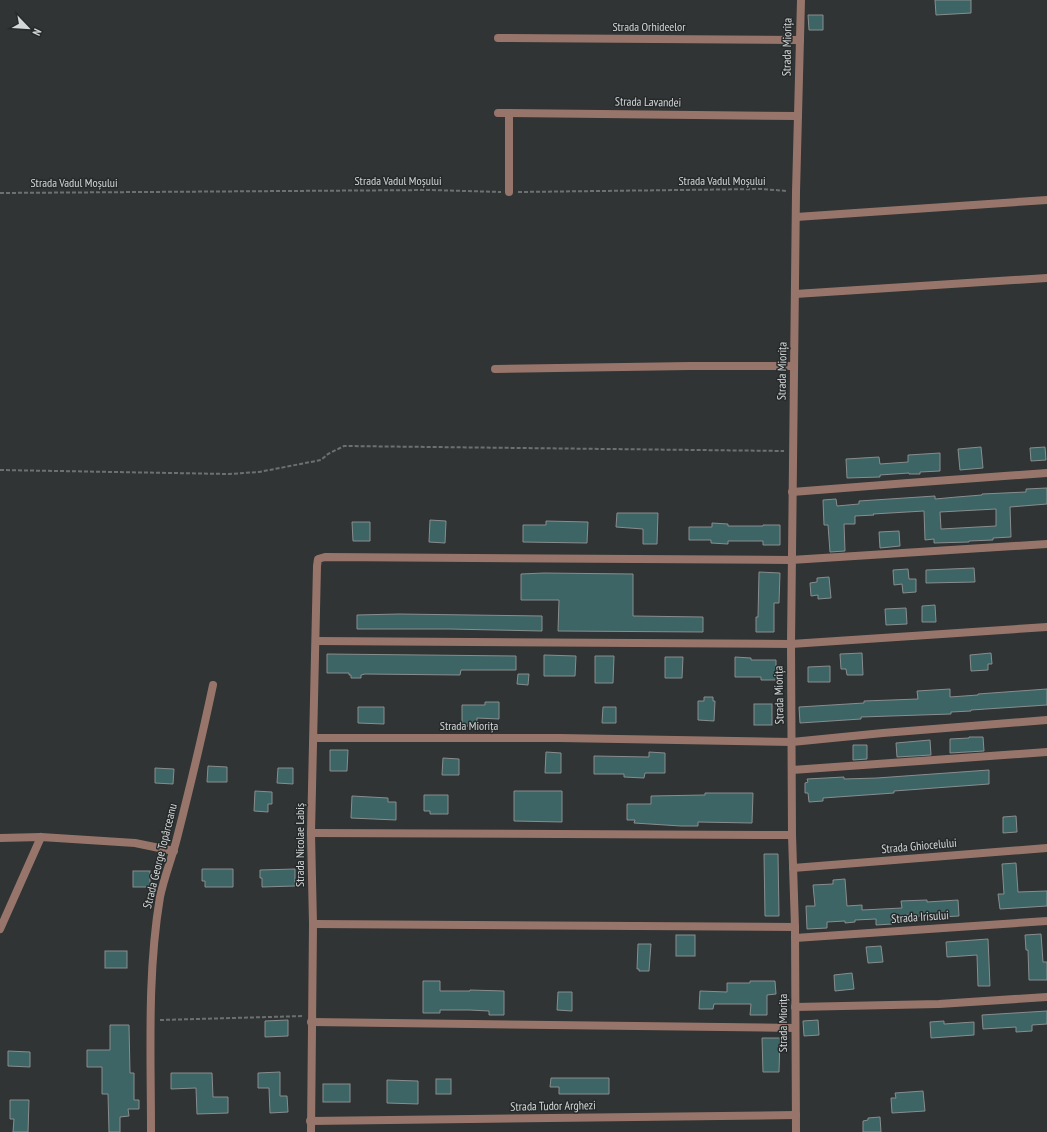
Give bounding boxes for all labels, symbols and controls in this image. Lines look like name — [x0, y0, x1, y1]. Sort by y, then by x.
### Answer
north arrow — [8, 8, 48, 48]
street label: Strada Miorița — [778, 17, 795, 76]
street label: Strada Orhideelor — [612, 19, 686, 34]
text: N — [29, 27, 45, 38]
street label: Strada Lavandei — [615, 93, 681, 110]
street label: Strada Vadul Moșului — [354, 173, 442, 188]
street label: Strada Vadul Moșului — [678, 173, 766, 188]
street label: Strada Vadul Moșului — [30, 175, 118, 190]
street label: Strada Miorița — [773, 341, 790, 400]
street label: Strada Miorița — [770, 665, 787, 724]
street label: Strada Miorița — [440, 718, 498, 733]
street label: Strada George Topârceanu — [139, 802, 180, 910]
street label: Strada Nicolae Labiș — [292, 803, 307, 887]
street label: Strada Ghiocelului — [881, 835, 957, 856]
street label: Strada Irisului — [891, 907, 949, 926]
street label: Strada Miorița — [775, 994, 790, 1052]
street label: Strada Tudor Arghezi — [510, 1097, 596, 1114]

